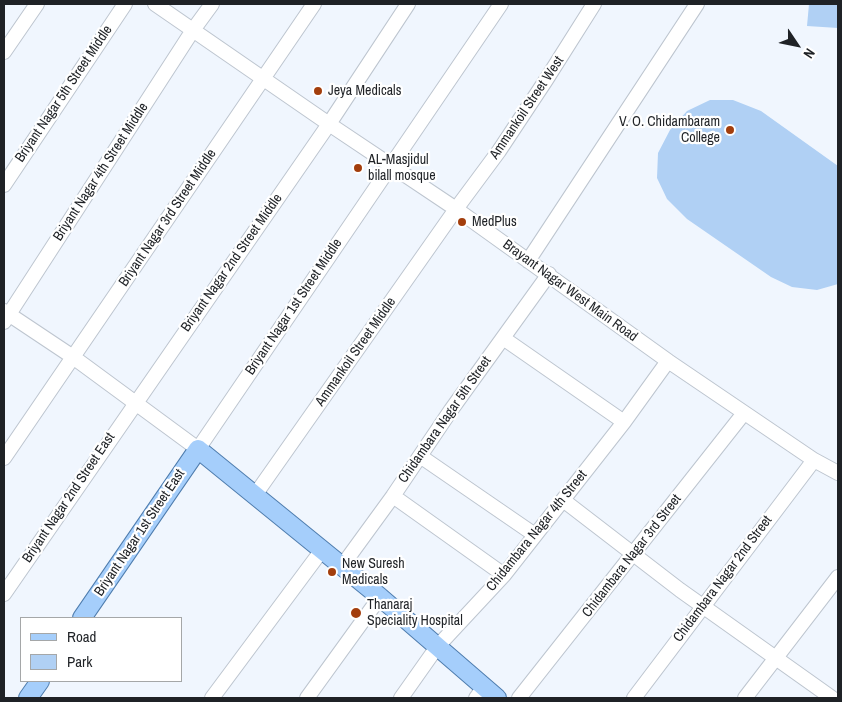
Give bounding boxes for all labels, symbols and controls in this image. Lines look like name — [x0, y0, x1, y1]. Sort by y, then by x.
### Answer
north arrow — [772, 20, 822, 70]
street label: Briyant Nagar 5th Street Middle — [12, 22, 116, 166]
text: N — [800, 45, 819, 62]
street label: Ammankoil Street West — [486, 53, 568, 163]
place label: Jeya Medicals — [328, 83, 401, 99]
marker: Jeya Medicals — [312, 85, 324, 97]
street label: Briyant Nagar 4th Street Middle — [50, 100, 152, 244]
place label: V. O. Chidambaram College — [619, 114, 720, 146]
marker: V. O. Chidambaram College — [724, 124, 736, 136]
street label: Briyant Nagar 3rd Street Middle — [116, 146, 220, 290]
place label: AL-Masjidul bilall mosque — [368, 152, 436, 184]
marker: AL-Masjidul bilall mosque — [352, 162, 364, 174]
street label: Briyant Nagar 2nd Street Middle — [178, 191, 286, 335]
place label: MedPlus — [472, 214, 517, 230]
marker: MedPlus — [456, 216, 468, 228]
street label: Briyant Nagar 1st Street Middle — [242, 236, 346, 378]
street label: Brayant Nagar West Main Road — [499, 236, 641, 346]
street label: Ammankoil Street Middle — [312, 294, 400, 410]
street label: Chidambara Nagar 5th Street — [395, 354, 495, 486]
street label: Briyant Nagar 2nd Street East — [19, 430, 119, 566]
street label: Briyant Nagar 1st Street East — [91, 466, 189, 600]
street label: Chidambara Nagar 4th Street — [483, 467, 591, 595]
street label: Chidambara Nagar 3rd Street — [579, 491, 685, 621]
street label: Chidambara Nagar 2nd Street — [670, 513, 776, 645]
place label: New Suresh Medicals — [342, 556, 405, 588]
marker: New Suresh Medicals — [326, 566, 338, 578]
place label: Thanaraj Speciality Hospital — [367, 597, 463, 630]
marker: Thanaraj Speciality Hospital — [349, 606, 363, 620]
legend — [20, 617, 182, 682]
text: Road — [67, 626, 96, 647]
text: Park — [67, 651, 92, 672]

